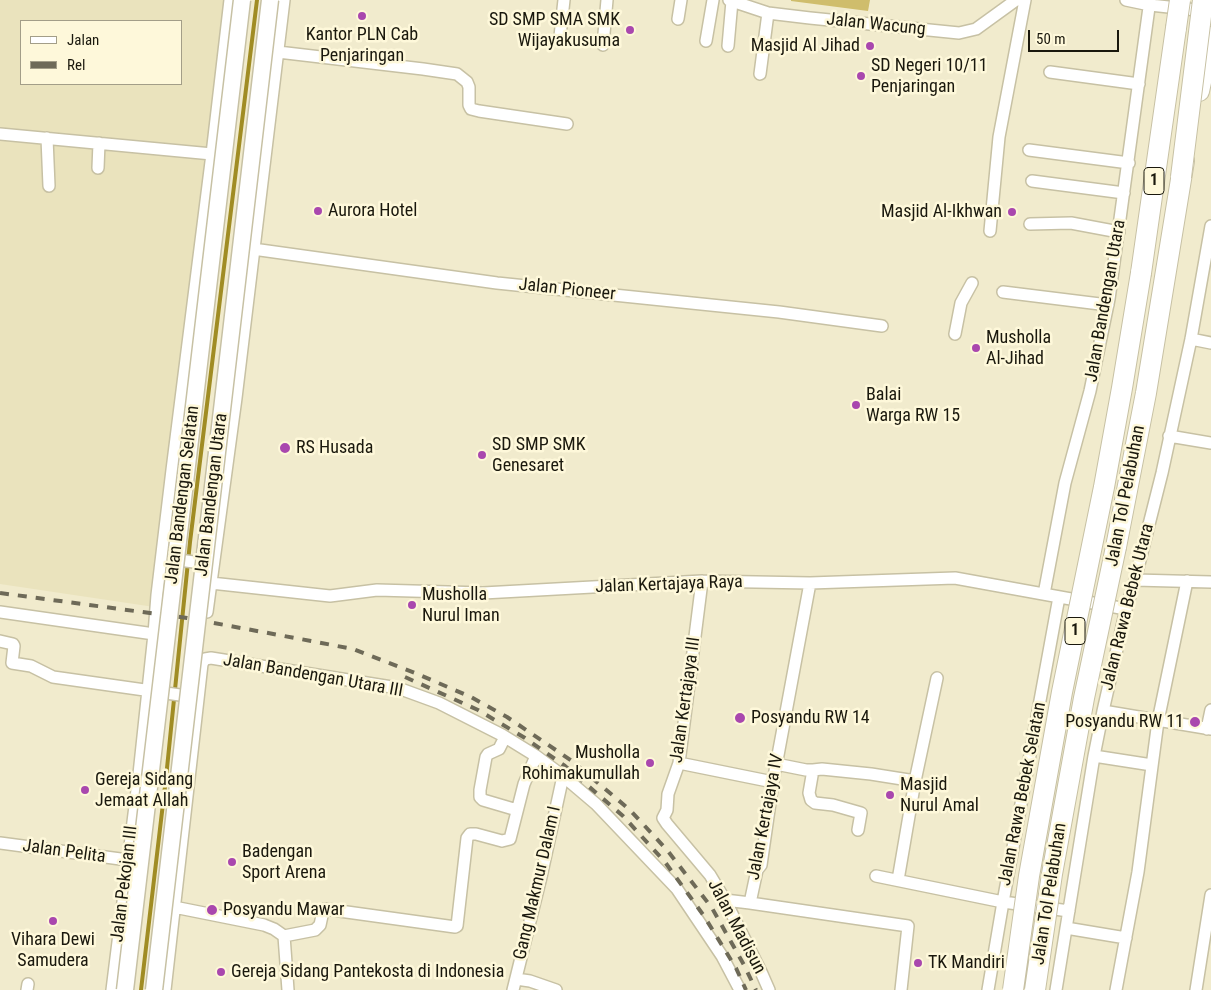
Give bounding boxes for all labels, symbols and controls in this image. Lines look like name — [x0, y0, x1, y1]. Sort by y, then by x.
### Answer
place label: SD SMP SMA SMK Wijayakusuma — [489, 9, 620, 52]
street label: Jalan Wacung — [825, 9, 927, 41]
marker: Kantor PLN Cab Penjaringan — [356, 10, 368, 22]
legend — [20, 20, 182, 85]
scale bar — [1031, 20, 1122, 52]
place label: Kantor PLN Cab Penjaringan — [306, 24, 418, 66]
marker: SD SMP SMA SMK Wijayakusuma — [624, 24, 636, 36]
text: 50 m — [1036, 30, 1066, 48]
text: Jalan — [67, 31, 99, 49]
place label: Masjid Al Jihad — [751, 35, 860, 57]
marker: Masjid Al Jihad — [864, 40, 876, 52]
place label: SD Negeri 10/11 Penjaringan — [871, 55, 988, 98]
text: Rel — [67, 56, 85, 74]
marker: SD Negeri 10/11 Penjaringan — [855, 70, 867, 82]
road number: 1 — [1144, 168, 1164, 195]
place label: Aurora Hotel — [328, 200, 417, 222]
place label: Masjid Al-Ikhwan — [881, 201, 1002, 223]
marker: Aurora Hotel — [312, 205, 324, 217]
marker: Masjid Al-Ikhwan — [1006, 206, 1018, 218]
street label: Jalan Bandengan Utara — [1081, 218, 1131, 384]
street label: Jalan Pioneer — [518, 274, 616, 306]
place label: Musholla Al-Jihad — [986, 327, 1051, 369]
marker: Musholla Al-Jihad — [970, 342, 982, 354]
place label: Balai Warga RW 15 — [866, 384, 960, 426]
marker: Balai Warga RW 15 — [850, 399, 862, 411]
street label: Jalan Bandengan Selatan — [161, 404, 205, 586]
street label: Jalan Bandengan Utara — [191, 412, 233, 578]
street label: Jalan Tol Pelabuhan — [1102, 424, 1150, 568]
place label: SD SMP SMK Genesaret — [492, 434, 586, 476]
place label: RS Husada — [296, 437, 373, 459]
marker: RS Husada — [278, 441, 292, 455]
marker: SD SMP SMK Genesaret — [476, 449, 488, 461]
street label: Jalan Rawa Bebek Utara — [1097, 521, 1159, 693]
street label: Jalan Kertajaya Raya — [595, 572, 743, 598]
place label: Musholla Nurul Iman — [422, 584, 500, 626]
marker: Musholla Nurul Iman — [406, 599, 418, 611]
road number: 1 — [1065, 618, 1085, 644]
street label: Jalan Kertajaya III — [666, 636, 706, 764]
street label: Jalan Bandengan Utara III — [222, 650, 404, 702]
street label: Jalan Rawa Bebek Selatan — [995, 700, 1051, 888]
place label: Posyandu RW 14 — [751, 707, 870, 729]
marker: Posyandu RW 14 — [733, 711, 747, 725]
place label: Posyandu RW 11 — [1065, 711, 1184, 733]
marker: Posyandu RW 11 — [1188, 715, 1202, 729]
place label: Musholla Rohimakumullah — [522, 742, 640, 784]
street label: Jalan Kertajaya IV — [743, 752, 789, 882]
marker: Musholla Rohimakumullah — [644, 757, 656, 769]
place label: Gereja Sidang Jemaat Allah — [95, 769, 193, 812]
place label: Masjid Nurul Amal — [900, 774, 979, 816]
marker: Gereja Sidang Jemaat Allah — [79, 784, 91, 796]
marker: Masjid Nurul Amal — [884, 789, 896, 801]
street label: Gang Makmur Dalam I — [510, 804, 566, 962]
street label: Jalan Tol Pelabuhan — [1028, 822, 1072, 966]
street label: Jalan Pekojan III — [107, 824, 143, 944]
street label: Jalan Pelita — [21, 835, 107, 869]
place label: Badengan Sport Arena — [242, 841, 326, 884]
marker: Badengan Sport Arena — [226, 856, 238, 868]
street label: Jalan Madisun — [702, 876, 770, 978]
place label: Posyandu Mawar — [223, 899, 345, 921]
marker: Posyandu Mawar — [205, 903, 219, 917]
marker: Vihara Dewi Samudera — [47, 915, 59, 927]
place label: Vihara Dewi Samudera — [11, 929, 95, 972]
place label: TK Mandiri — [928, 952, 1005, 974]
marker: TK Mandiri — [912, 957, 924, 969]
place label: Gereja Sidang Pantekosta di Indonesia — [231, 961, 504, 983]
marker: Gereja Sidang Pantekosta di Indonesia — [215, 966, 227, 978]

